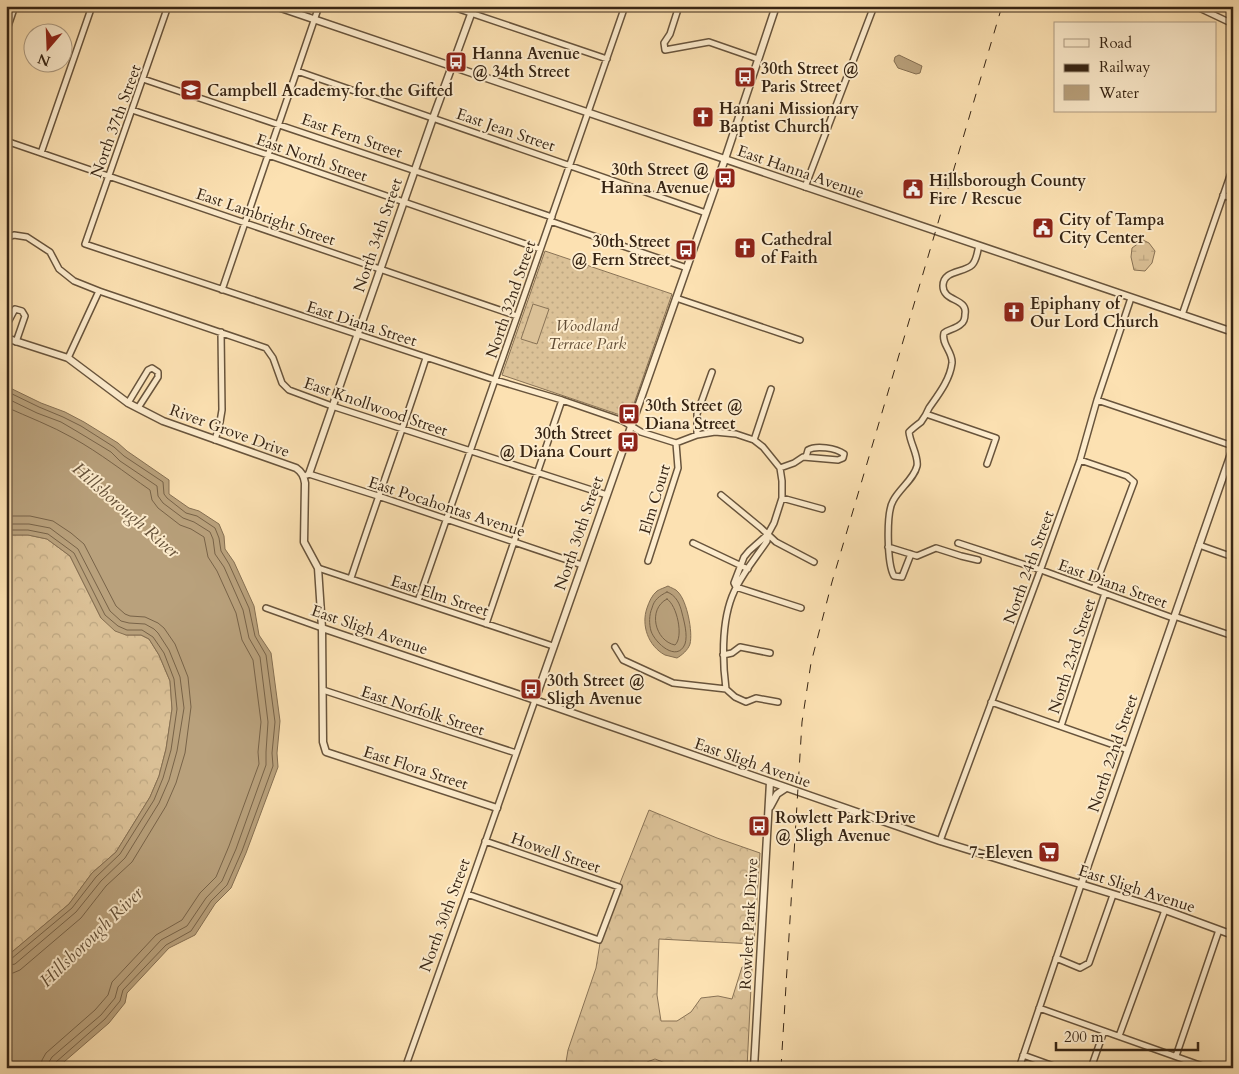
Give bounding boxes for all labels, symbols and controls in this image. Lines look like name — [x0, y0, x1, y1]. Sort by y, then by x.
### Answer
north arrow — [22, 22, 72, 72]
legend — [1054, 22, 1216, 112]
text: Road — [1099, 33, 1132, 53]
place label: Hanna Avenue @ 34th Street — [472, 43, 580, 83]
text: N — [35, 49, 53, 71]
bus stop icon: Hanna Avenue @ 34th Street — [444, 50, 468, 74]
text: Railway — [1099, 57, 1150, 77]
place label: 30th Street @ Paris Street — [761, 58, 859, 98]
street label: North 37th Street — [85, 62, 147, 181]
bus stop icon: 30th Street @ Paris Street — [733, 65, 757, 89]
school or university icon: Campbell Academy for the Gifted — [179, 78, 203, 102]
place label: Campbell Academy for the Gifted — [207, 80, 453, 102]
text: Water — [1098, 83, 1140, 103]
place label: Hanani Missionary Baptist Church — [719, 98, 859, 138]
street label: East Jean Street — [453, 103, 558, 157]
church icon: Hanani Missionary Baptist Church — [691, 105, 715, 129]
street label: East Fern Street — [298, 108, 405, 164]
street label: East North Street — [253, 129, 370, 187]
street label: East Hanna Avenue — [734, 140, 867, 204]
place label: 30th Street @ Hanna Avenue — [601, 159, 709, 199]
bus stop icon: 30th Street @ Hanna Avenue — [713, 166, 737, 190]
place label: Hillsborough County Fire / Rescue — [929, 170, 1086, 210]
street label: North 34th Street — [348, 175, 408, 295]
public building icon: Hillsborough County Fire / Rescue — [901, 177, 925, 201]
street label: East Lambright Street — [193, 183, 338, 251]
place label: City of Tampa City Center — [1059, 209, 1164, 249]
public building icon: City of Tampa City Center — [1031, 216, 1055, 240]
place label: Cathedral of Faith — [761, 229, 833, 269]
place label: 30th Street @ Fern Street — [571, 231, 670, 271]
church icon: Cathedral of Faith — [733, 236, 757, 260]
street label: North 32nd Street — [481, 238, 541, 361]
bus stop icon: 30th Street @ Fern Street — [674, 238, 698, 262]
place label: Epiphany of Our Lord Church — [1030, 293, 1159, 333]
street label: East Diana Street — [304, 296, 420, 352]
church icon: Epiphany of Our Lord Church — [1002, 300, 1026, 324]
park label: Woodland Terrace Park — [548, 315, 626, 355]
street label: East Knollwood Street — [301, 372, 451, 442]
place label: 30th Street @ Diana Street — [645, 395, 743, 435]
street label: River Grove Drive — [166, 399, 293, 463]
bus stop icon: 30th Street @ Diana Street — [617, 402, 641, 426]
place label: 30th Street @ Diana Court — [499, 423, 612, 463]
bus stop icon: 30th Street @ Diana Court — [616, 430, 640, 454]
water label: Hillsborough River — [67, 457, 186, 565]
street label: Elm Court — [634, 461, 676, 537]
street label: East Pocahontas Avenue — [365, 471, 528, 543]
street label: North 30th Street — [549, 473, 609, 593]
street label: North 24th Street — [998, 508, 1060, 627]
street label: East Diana Street — [1055, 554, 1170, 614]
street label: East Elm Street — [388, 570, 491, 622]
street label: North 23rd Street — [1043, 596, 1101, 717]
street label: East Sligh Avenue — [308, 600, 431, 660]
place label: 30th Street @ Sligh Avenue — [547, 670, 645, 710]
bus stop icon: 30th Street @ Sligh Avenue — [519, 677, 543, 701]
street label: East Norfolk Street — [358, 681, 487, 741]
street label: North 22nd Street — [1083, 692, 1143, 815]
street label: East Sligh Avenue — [691, 733, 814, 793]
street label: East Flora Street — [361, 741, 471, 795]
place label: Rowlett Park Drive @ Sligh Avenue — [775, 807, 916, 847]
bus stop icon: Rowlett Park Drive @ Sligh Avenue — [747, 814, 771, 838]
street label: Howell Street — [508, 827, 603, 878]
supermarket icon: 7-Eleven — [1037, 840, 1061, 864]
place label: 7-Eleven — [969, 842, 1034, 864]
street label: North 30th Street — [414, 856, 476, 975]
street label: Rowlett Park Drive — [735, 858, 763, 991]
street label: East Sligh Avenue — [1075, 860, 1198, 918]
water label: Hillsborough River — [34, 881, 149, 993]
scale bar — [1056, 1019, 1199, 1051]
text: 200 m — [1064, 1027, 1104, 1047]

